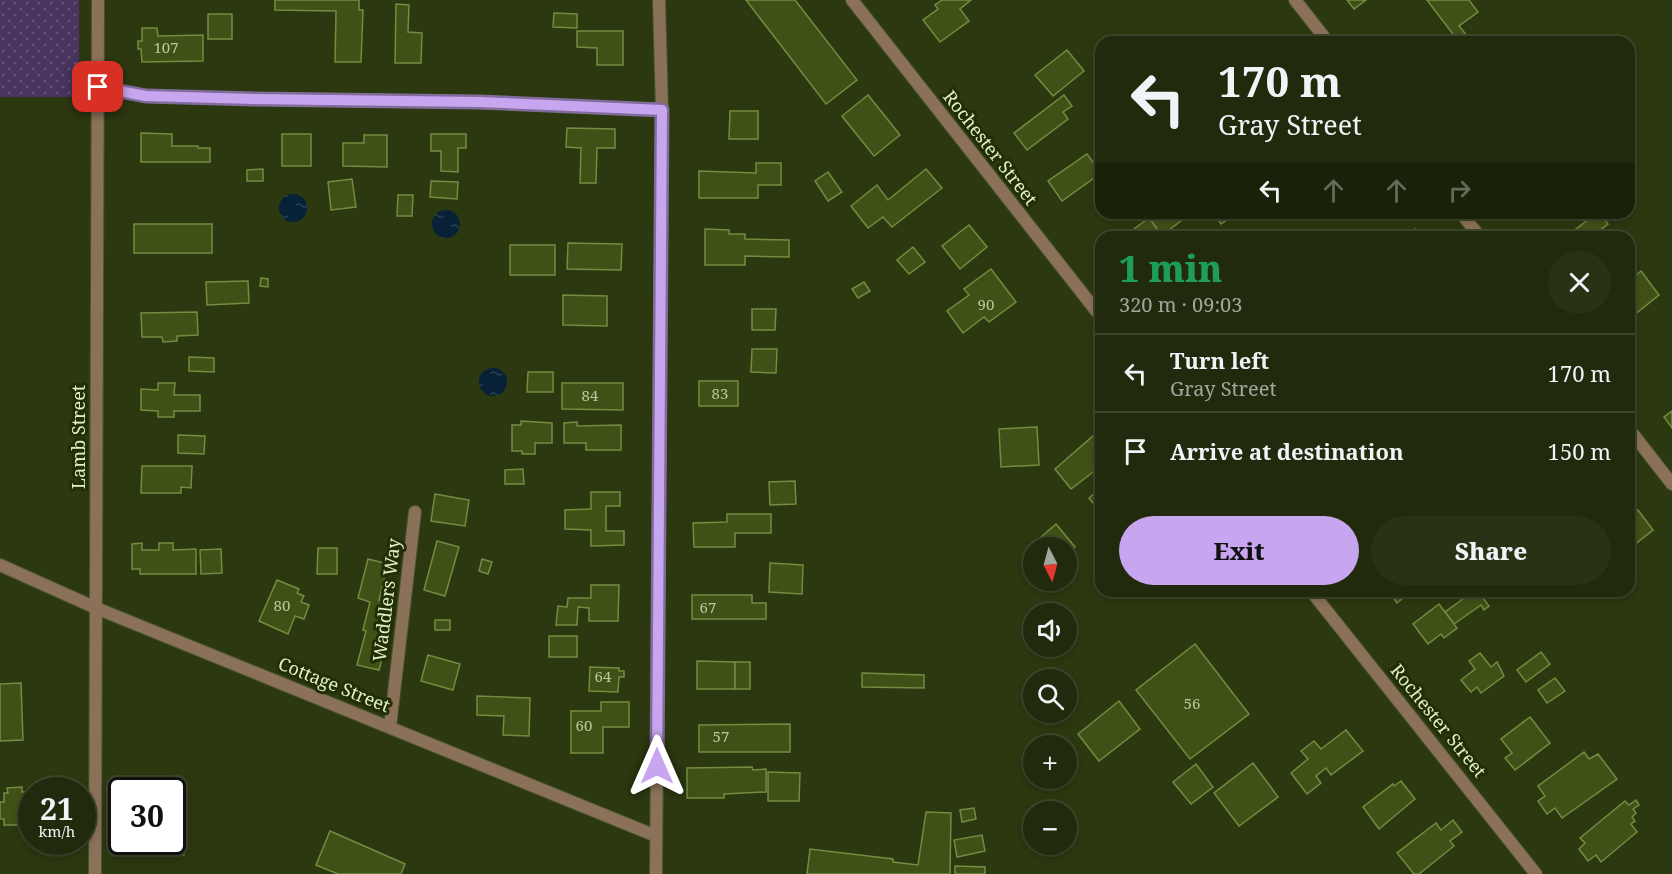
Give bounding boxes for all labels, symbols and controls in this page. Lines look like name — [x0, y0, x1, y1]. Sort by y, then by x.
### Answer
house number: 107 — [153, 37, 179, 57]
text: 170 m — [1218, 52, 1342, 109]
icon: left — [1119, 60, 1197, 138]
pin — [72, 61, 123, 112]
icon: arrive — [81, 70, 114, 103]
street label: Rochester Street — [938, 85, 1043, 210]
text: Gray Street — [1218, 106, 1362, 143]
icon: left — [1254, 174, 1287, 207]
icon: ahead — [1317, 174, 1350, 207]
icon: ahead — [1380, 174, 1413, 207]
icon: right — [1443, 174, 1476, 207]
text: 1 min — [1119, 244, 1222, 293]
button: close — [1548, 251, 1611, 314]
text: 320 m · 09:03 — [1119, 291, 1242, 318]
house number: 90 — [978, 294, 994, 314]
text: Turn left — [1170, 345, 1269, 375]
icon: left — [1119, 357, 1152, 390]
text: 170 m — [1548, 358, 1611, 388]
text: Gray Street — [1170, 375, 1276, 402]
house number: 83 — [712, 383, 728, 403]
street label: Lamb Street — [66, 385, 90, 489]
house number: 84 — [582, 385, 599, 405]
icon: arrive — [1119, 435, 1152, 468]
text: Arrive at destination — [1170, 436, 1404, 466]
text: 150 m — [1548, 436, 1611, 466]
button: Exit — [1119, 516, 1359, 585]
button: Share — [1371, 516, 1611, 585]
street label: Waddlers Way — [367, 536, 406, 663]
north arrow — [1023, 537, 1077, 591]
map controls — [1023, 537, 1077, 855]
house number: 80 — [274, 595, 290, 615]
house number: 67 — [700, 597, 716, 617]
button: sound — [1023, 603, 1077, 657]
street label: Cottage Street — [275, 651, 394, 717]
street label: Rochester Street — [1386, 659, 1492, 782]
house number: 64 — [595, 666, 612, 686]
button: search — [1023, 669, 1077, 723]
house number: 56 — [1184, 693, 1200, 713]
house number: 60 — [576, 715, 592, 735]
house number: 57 — [713, 726, 729, 746]
position arrow — [625, 734, 689, 798]
button: + — [1023, 735, 1077, 789]
speed limit sign: 30 — [108, 777, 186, 855]
text: 21 — [40, 788, 74, 829]
button: − — [1023, 801, 1077, 855]
text: km/h — [39, 821, 75, 841]

